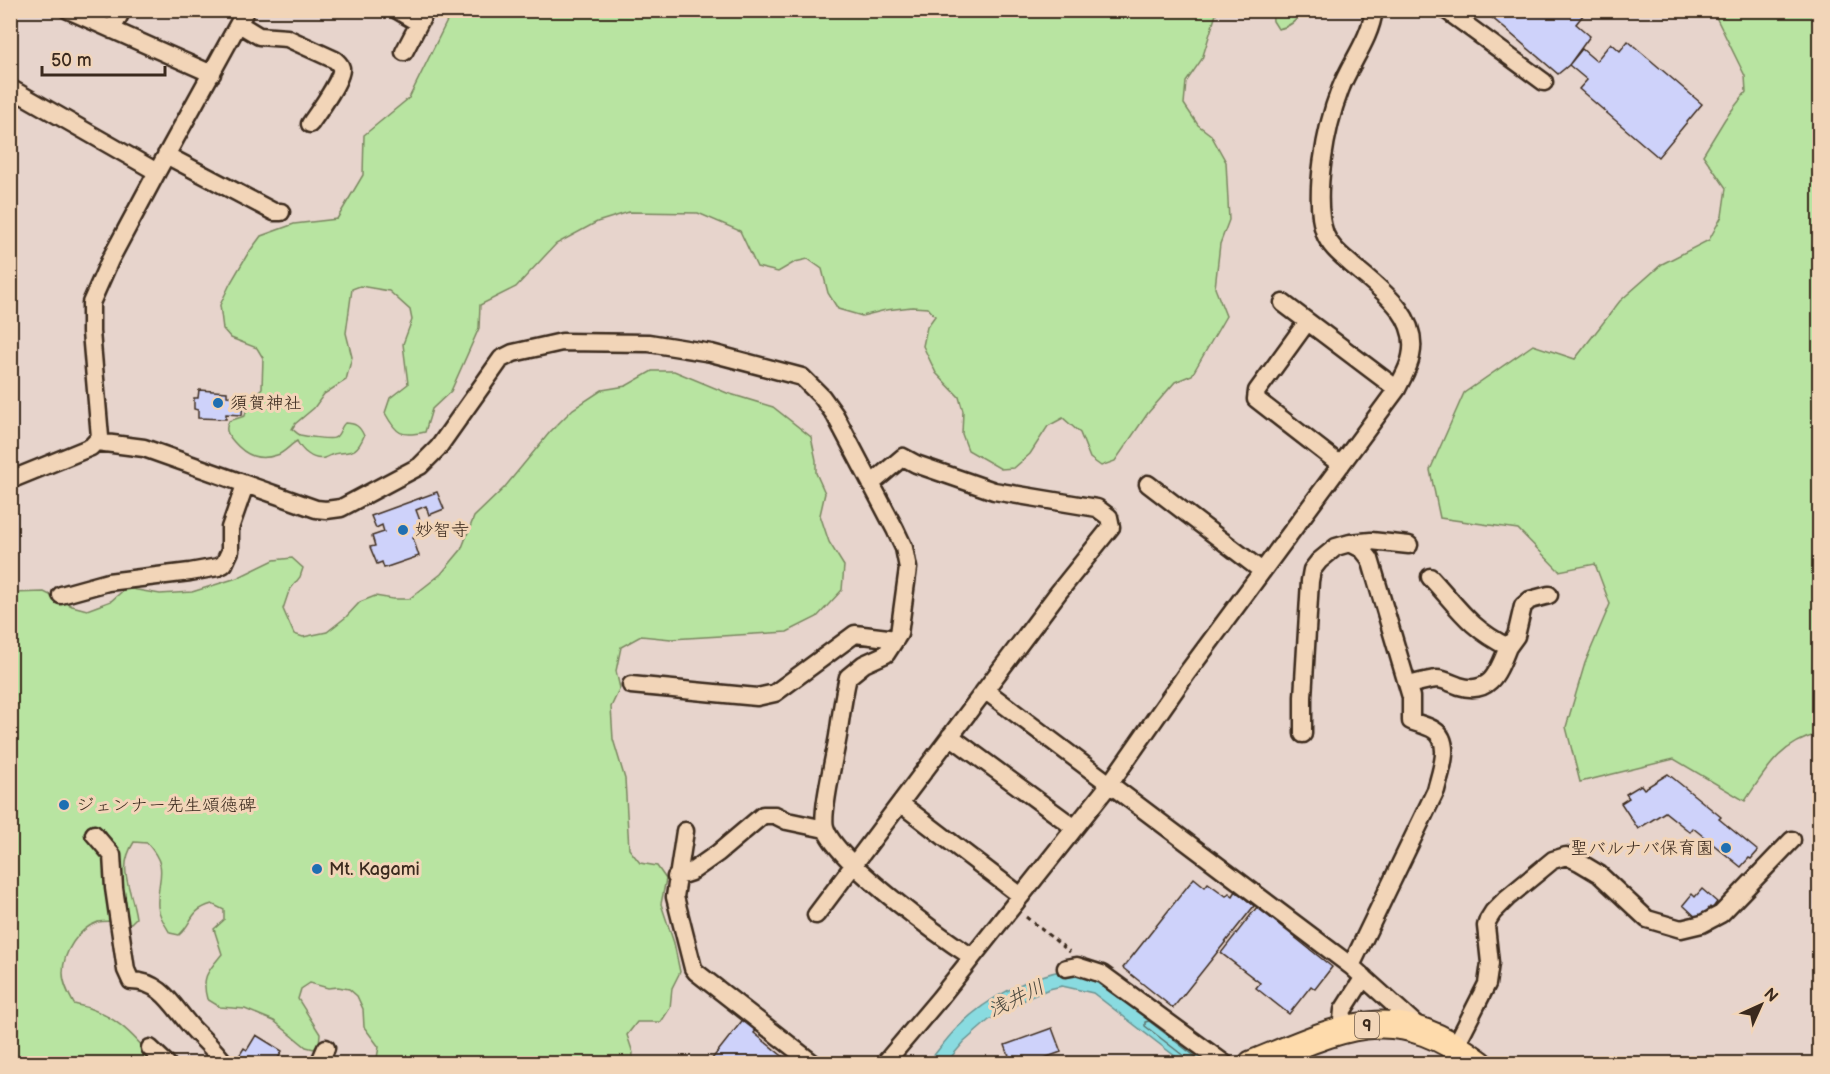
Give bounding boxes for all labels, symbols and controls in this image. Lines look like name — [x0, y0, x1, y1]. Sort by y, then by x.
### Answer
scale bar — [42, 39, 165, 77]
text: 50 m — [51, 50, 92, 71]
place label: 須賀神社 — [230, 393, 302, 414]
marker: 須賀神社 — [211, 396, 225, 410]
place label: 妙智寺 — [415, 520, 469, 541]
marker: 妙智寺 — [396, 523, 410, 537]
place label: ジェンナー先生頌徳碑 — [76, 795, 256, 816]
marker: ジェンナー先生頌徳碑 — [57, 798, 71, 812]
place label: 聖バルナバ保育園 — [1570, 838, 1714, 859]
marker: 聖バルナバ保育園 — [1719, 841, 1733, 855]
place label: Mt. Kagami — [329, 859, 420, 880]
marker: Mt. Kagami — [310, 862, 324, 876]
water label: 浅井川 — [984, 975, 1049, 1023]
north arrow — [1731, 975, 1791, 1035]
text: N — [1760, 984, 1782, 1006]
road number: 9 — [1355, 1012, 1379, 1038]

